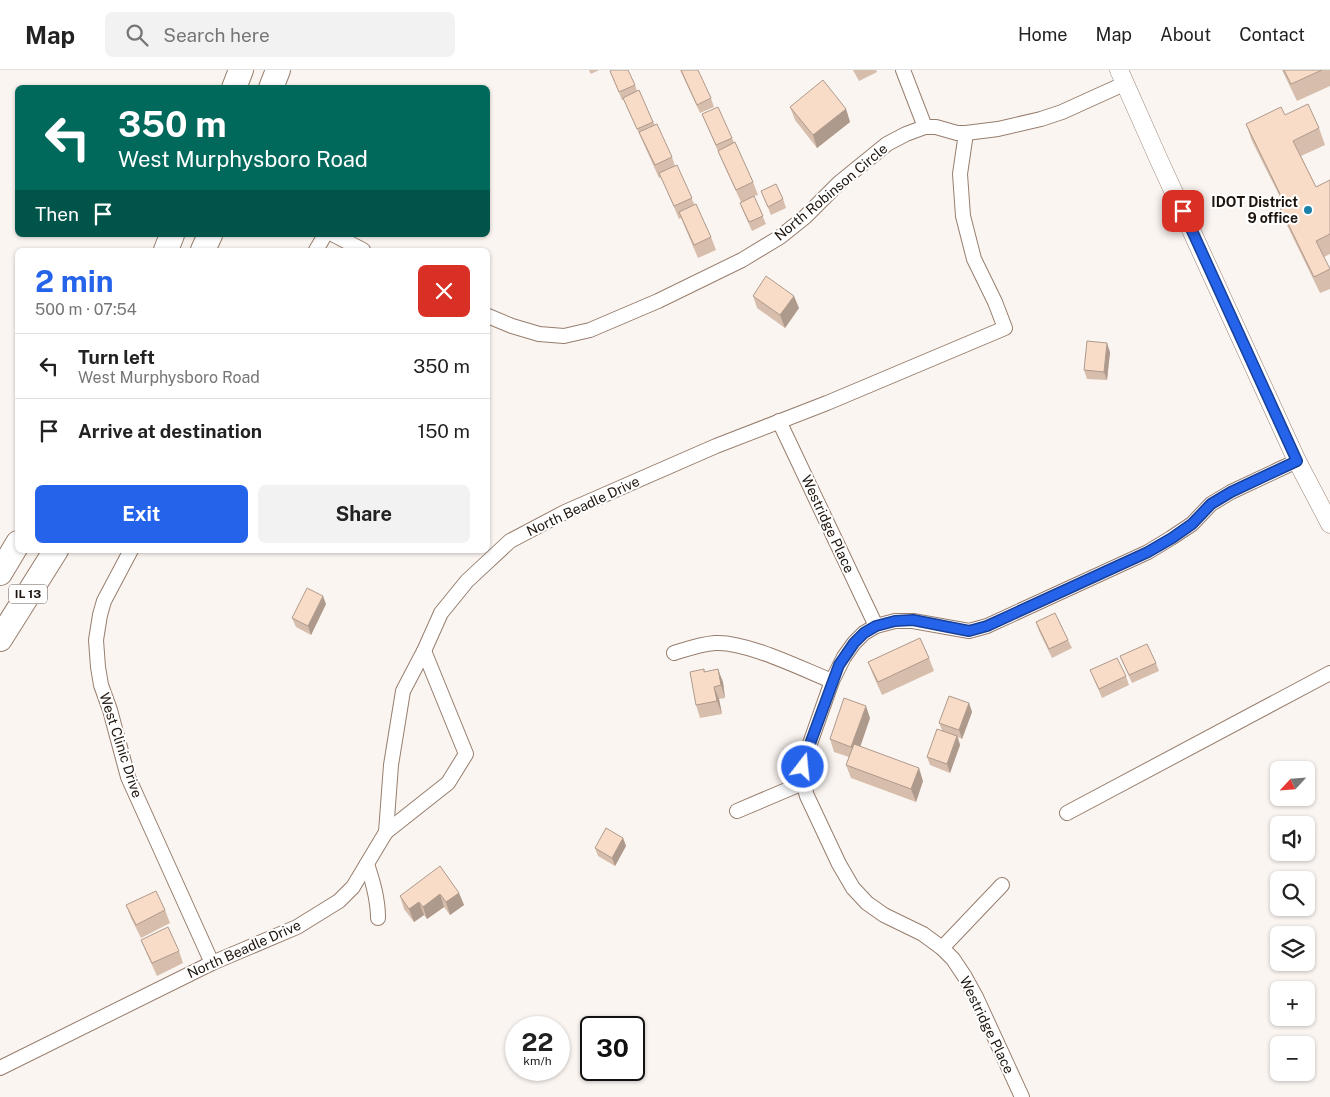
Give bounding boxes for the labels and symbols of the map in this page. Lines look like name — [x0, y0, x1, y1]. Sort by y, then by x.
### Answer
street label: North Robinson Circle — [771, 140, 891, 244]
pin — [1162, 190, 1204, 232]
place label: IDOT District 9 office — [1211, 194, 1298, 226]
marker: IDOT District 9 office — [1302, 204, 1314, 216]
street label: Westridge Place — [798, 472, 858, 576]
street label: North Beadle Drive — [524, 473, 642, 539]
road number: IL 13 — [9, 584, 47, 604]
street label: West Clinic Drive — [96, 690, 146, 800]
position arrow — [776, 740, 828, 792]
north arrow — [1270, 761, 1315, 806]
street label: North Beadle Drive — [185, 917, 303, 981]
street label: Westridge Place — [957, 974, 1018, 1076]
speed limit sign: 30 — [580, 1016, 645, 1081]

